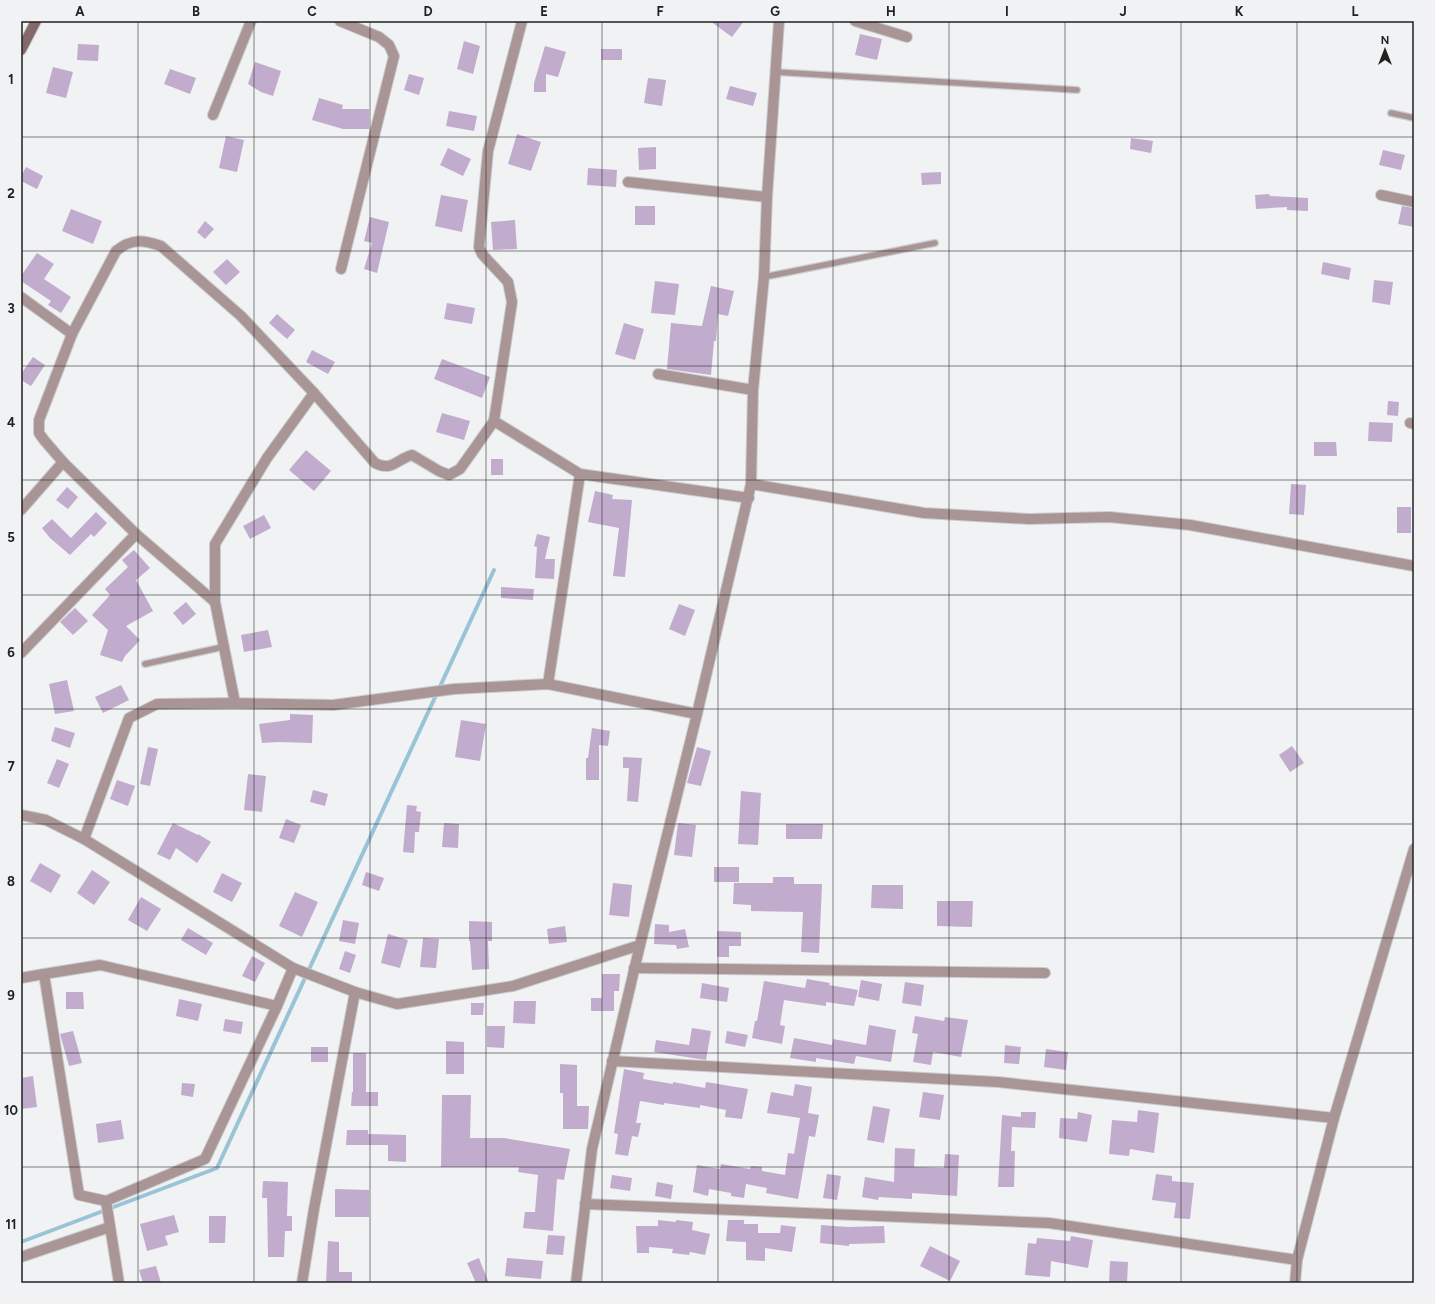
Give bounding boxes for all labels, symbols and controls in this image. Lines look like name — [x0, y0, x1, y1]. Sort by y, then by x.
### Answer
text: A — [75, 4, 85, 19]
text: B — [192, 4, 200, 19]
text: C — [307, 4, 317, 19]
text: D — [423, 4, 433, 19]
text: E — [540, 4, 548, 19]
text: F — [656, 4, 664, 19]
text: G — [770, 4, 780, 19]
text: H — [886, 4, 896, 19]
text: I — [1005, 4, 1009, 19]
text: J — [1119, 4, 1127, 19]
text: K — [1235, 4, 1244, 19]
text: L — [1352, 4, 1359, 19]
north arrow — [1365, 30, 1405, 70]
text: N — [1381, 34, 1389, 47]
text: 1 — [8, 72, 14, 87]
text: 2 — [7, 186, 15, 201]
text: 3 — [7, 301, 15, 316]
text: 4 — [7, 415, 15, 430]
text: 5 — [7, 530, 15, 545]
text: 6 — [7, 645, 15, 660]
text: 7 — [7, 759, 15, 774]
text: 8 — [7, 874, 15, 889]
text: 9 — [7, 988, 15, 1003]
text: 10 — [4, 1103, 18, 1118]
text: 11 — [6, 1217, 16, 1232]

